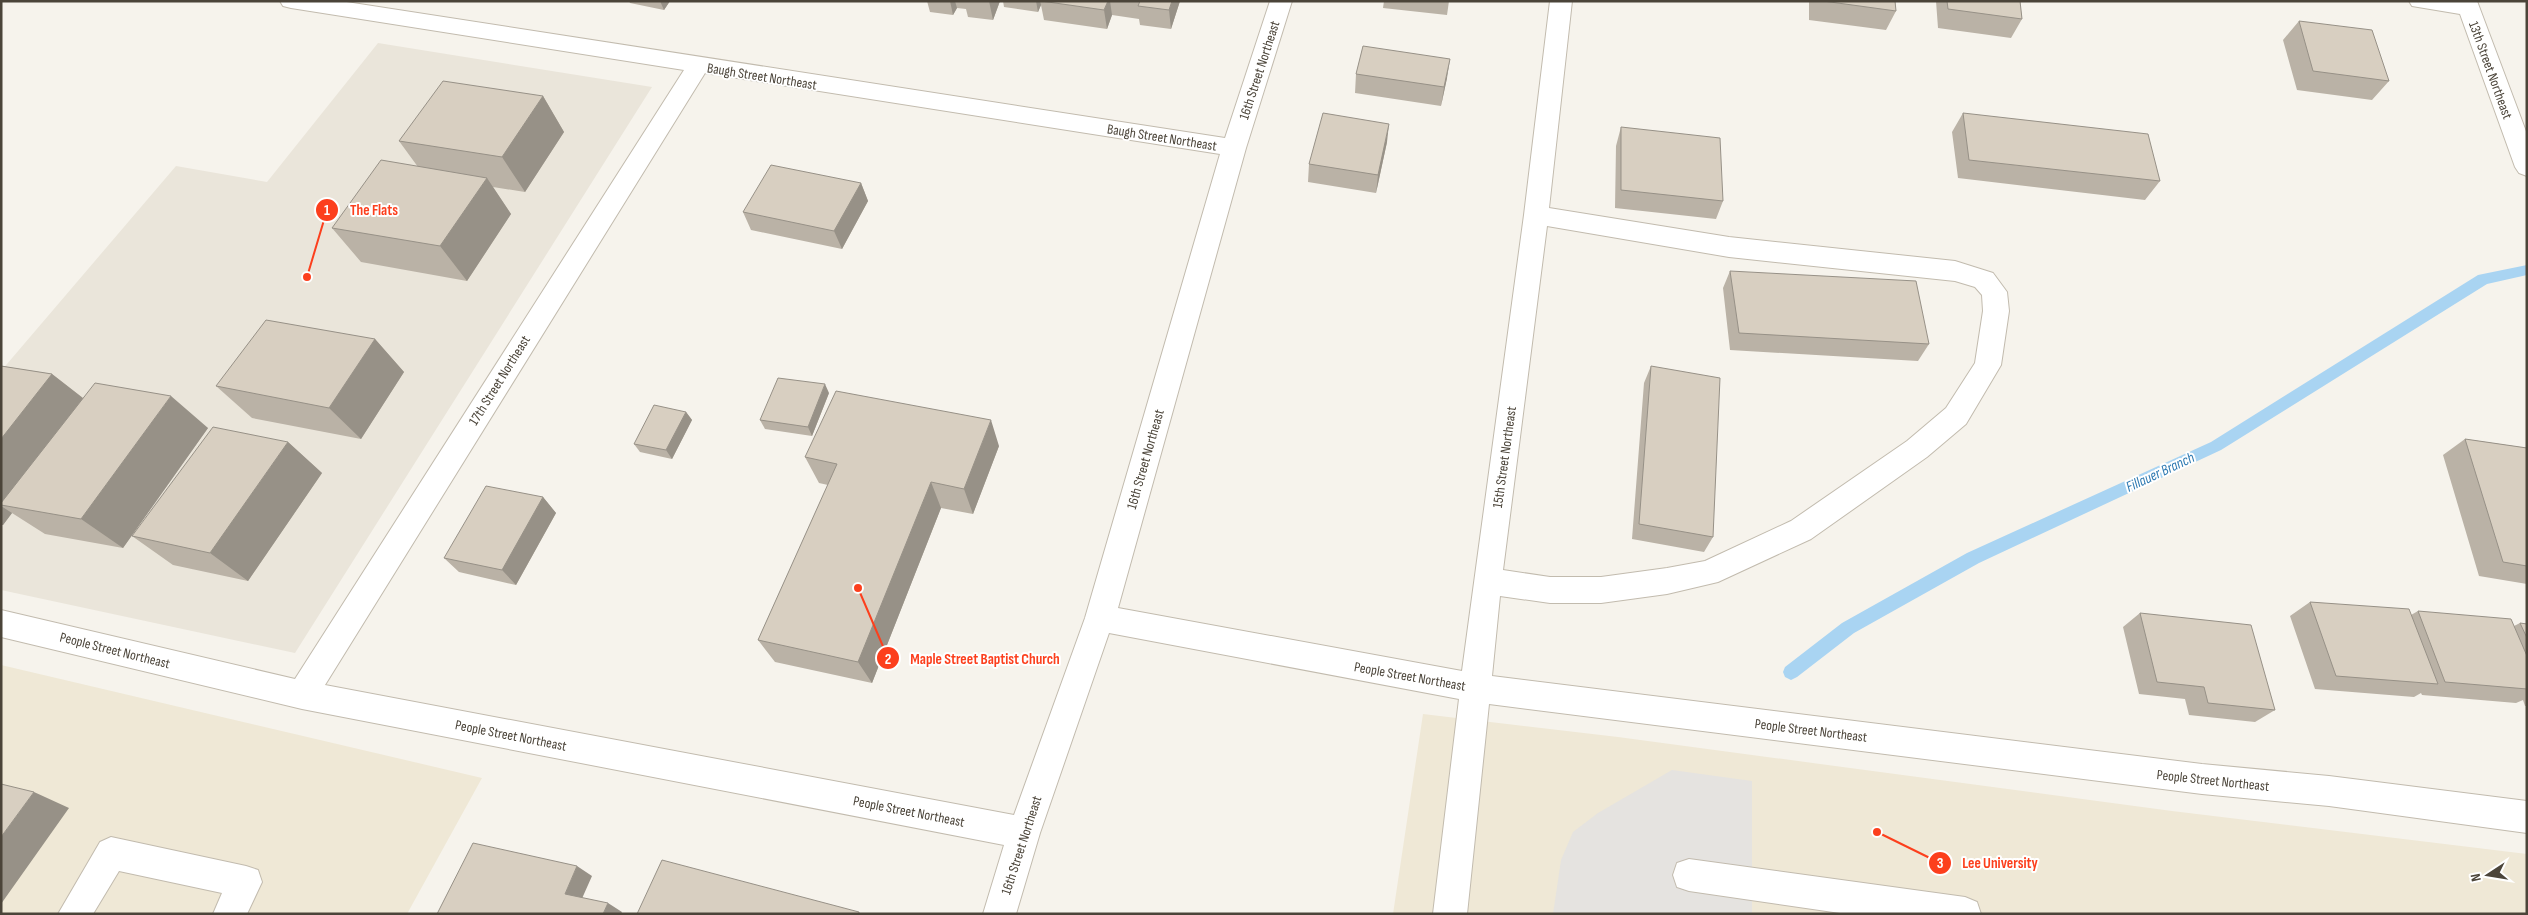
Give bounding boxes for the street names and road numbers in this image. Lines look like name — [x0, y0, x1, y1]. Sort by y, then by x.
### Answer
street label: 16th Street Northeast — [1235, 19, 1283, 122]
street label: 13th Street Northeast — [2465, 19, 2516, 121]
street label: Baugh Street Northeast — [706, 59, 818, 94]
street label: Baugh Street Northeast — [1106, 120, 1218, 155]
street label: 17th Street Northeast — [465, 332, 534, 428]
street label: 15th Street Northeast — [1489, 405, 1520, 509]
street label: 16th Street Northeast — [1123, 407, 1168, 511]
street label: People Street Northeast — [58, 629, 172, 672]
street label: People Street Northeast — [1353, 658, 1467, 695]
street label: People Street Northeast — [1754, 715, 1868, 746]
street label: People Street Northeast — [454, 716, 568, 755]
street label: People Street Northeast — [2156, 766, 2270, 795]
street label: People Street Northeast — [852, 792, 966, 831]
street label: 16th Street Northeast — [997, 794, 1045, 897]

